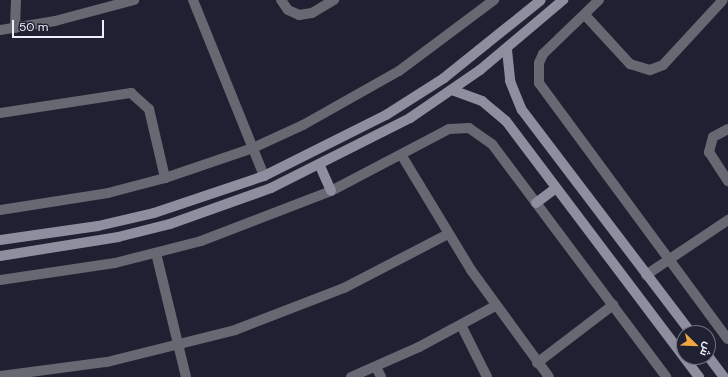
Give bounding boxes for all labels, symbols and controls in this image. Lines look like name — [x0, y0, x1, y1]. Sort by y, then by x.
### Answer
scale bar — [14, 12, 106, 38]
text: 50 m — [19, 19, 48, 35]
north arrow — [676, 325, 716, 365]
text: ش — [697, 340, 715, 359]

